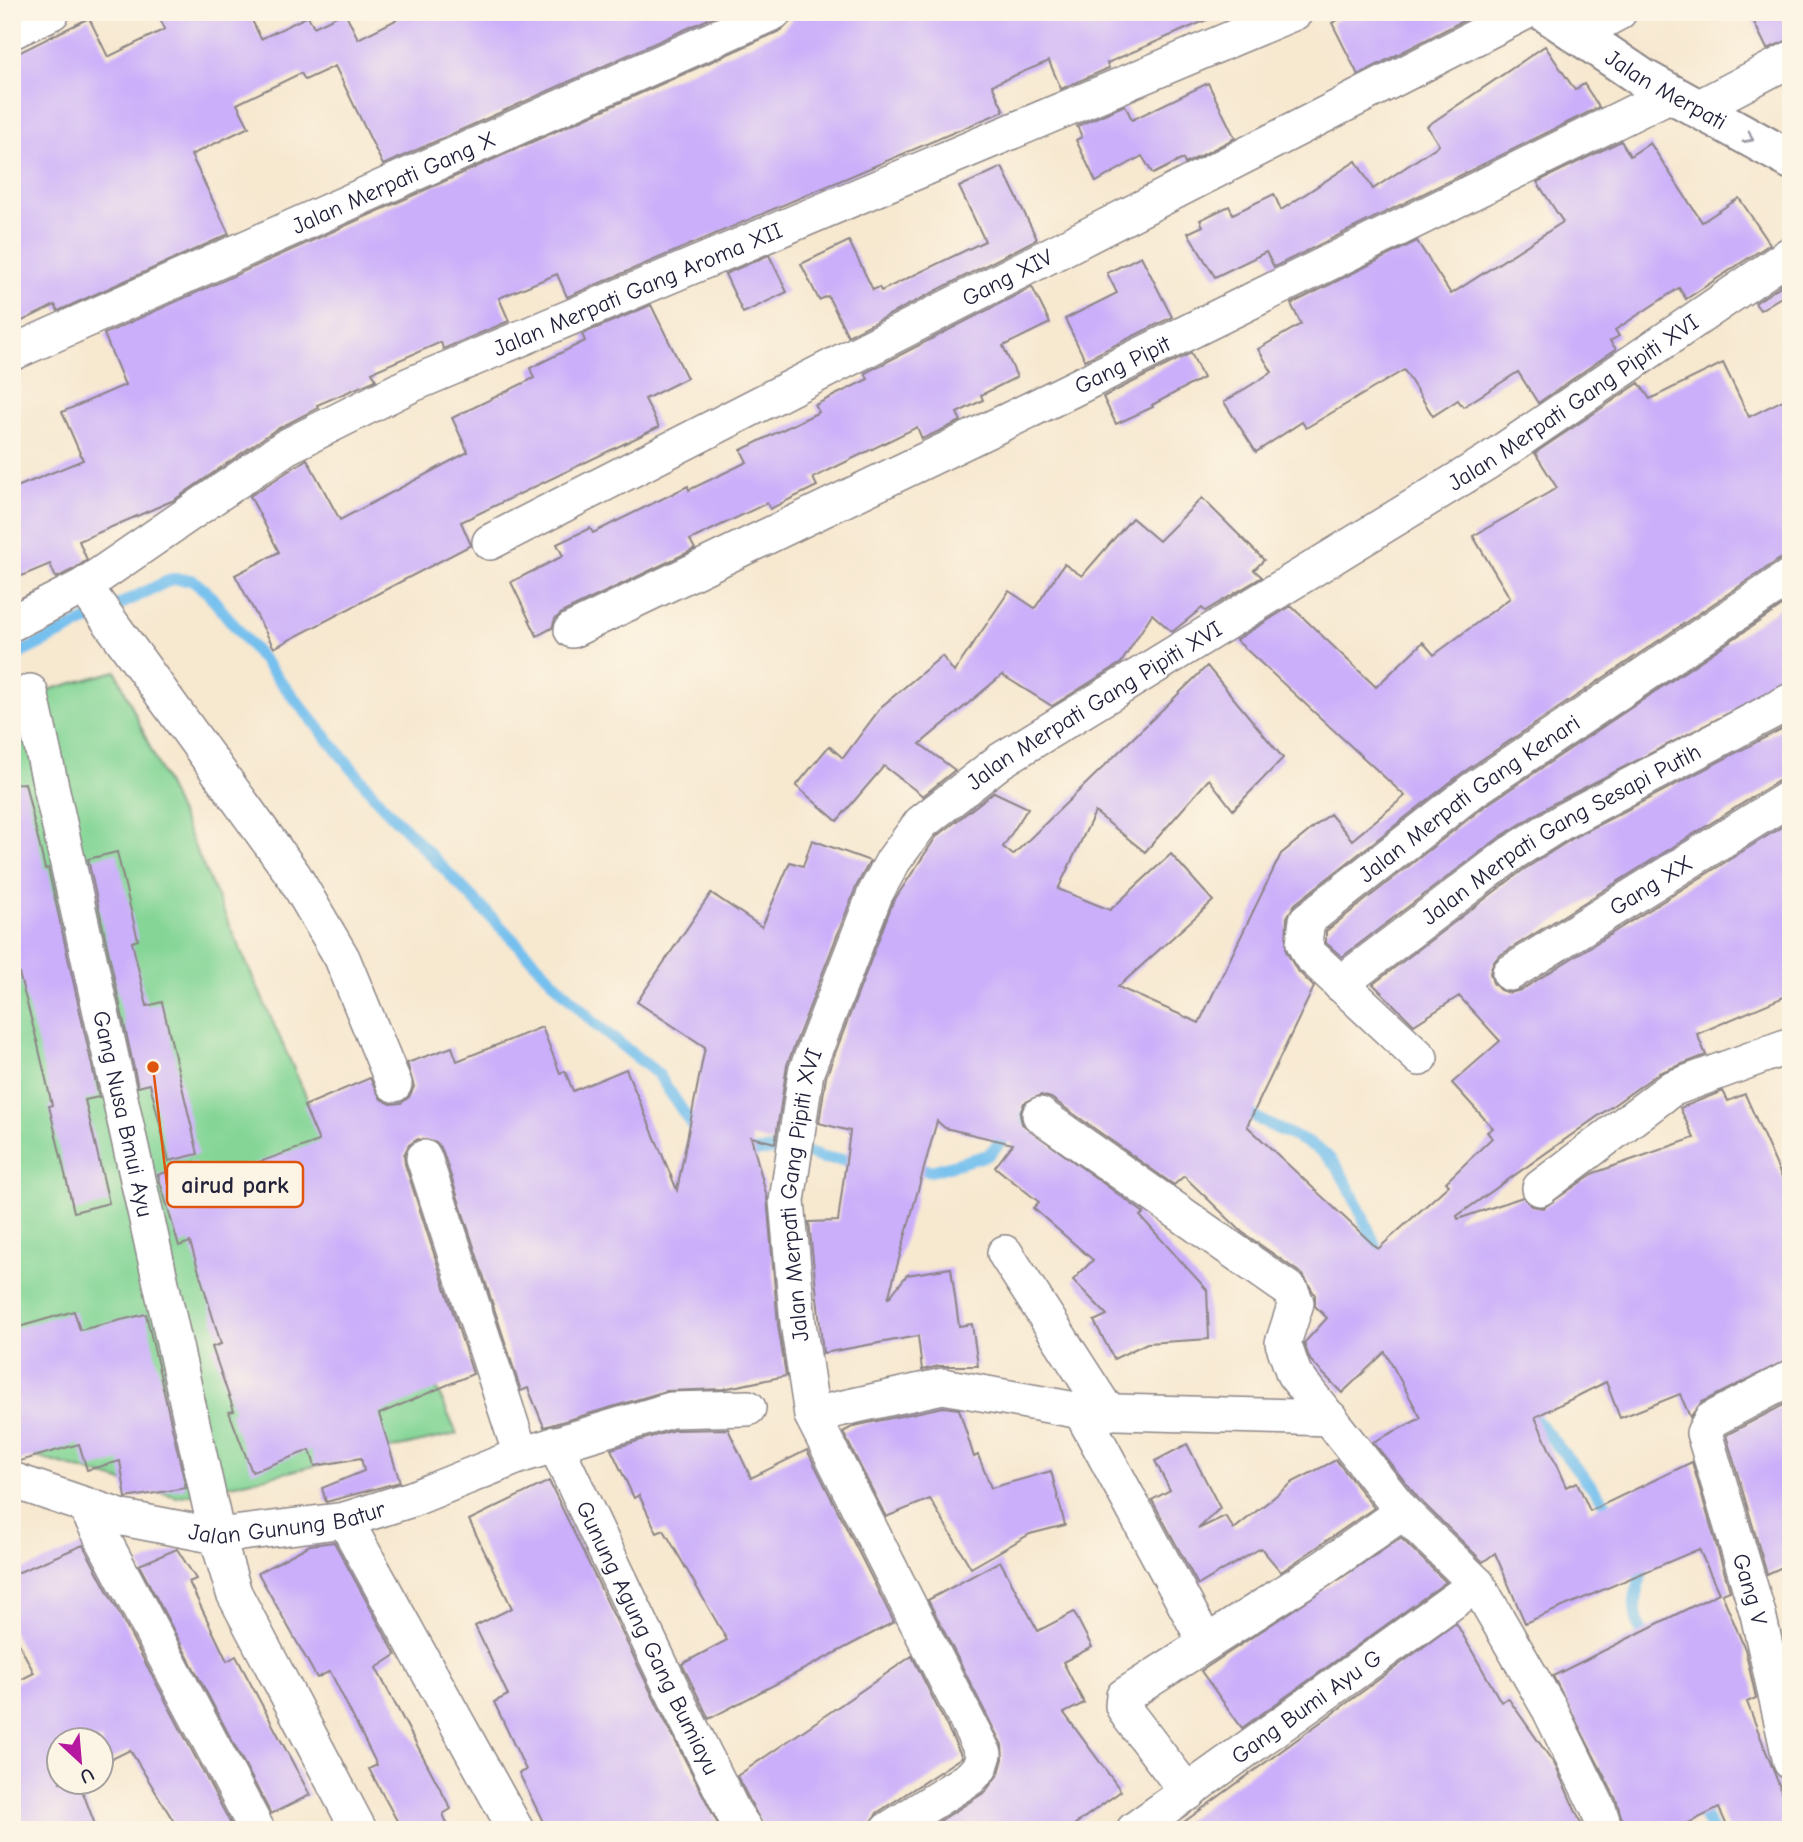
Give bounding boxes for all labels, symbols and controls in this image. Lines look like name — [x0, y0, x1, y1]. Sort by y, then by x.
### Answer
street label: Jalan Merpati — [1601, 44, 1731, 135]
street label: Jalan Merpati Gang X — [288, 125, 499, 240]
one-way arrow — [1741, 129, 1754, 143]
street label: Jalan Merpati Gang Aroma XII — [489, 216, 786, 362]
street label: Gang XIV — [957, 243, 1058, 312]
street label: Jalan Merpati Gang Pipiti XVI — [1443, 308, 1703, 496]
street label: Gang Pipit — [1070, 329, 1176, 399]
street label: Jalan Merpati Gang Pipiti XVI — [961, 615, 1226, 796]
street label: Jalan Merpati Gang Kenari — [1353, 709, 1585, 888]
street label: Jalan Merpati Gang Sesapi Putih — [1416, 738, 1705, 930]
street label: Gang XX — [1604, 849, 1697, 921]
street label: Gang Nusa Bmui Ayu — [88, 1008, 159, 1219]
street label: Jalan Merpati Gang Pipiti XVI — [773, 1044, 827, 1344]
callout: airud park — [167, 1162, 303, 1207]
text: airud park — [181, 1171, 289, 1199]
street label: Jalan Gunung Batur — [187, 1494, 389, 1550]
street label: Gunung Agung Gang Bumiayu — [571, 1497, 726, 1779]
street label: Gang V — [1727, 1550, 1774, 1628]
street label: Gang Bumi Ayu G — [1226, 1643, 1387, 1769]
north arrow — [46, 1727, 116, 1797]
text: U — [76, 1763, 98, 1788]

